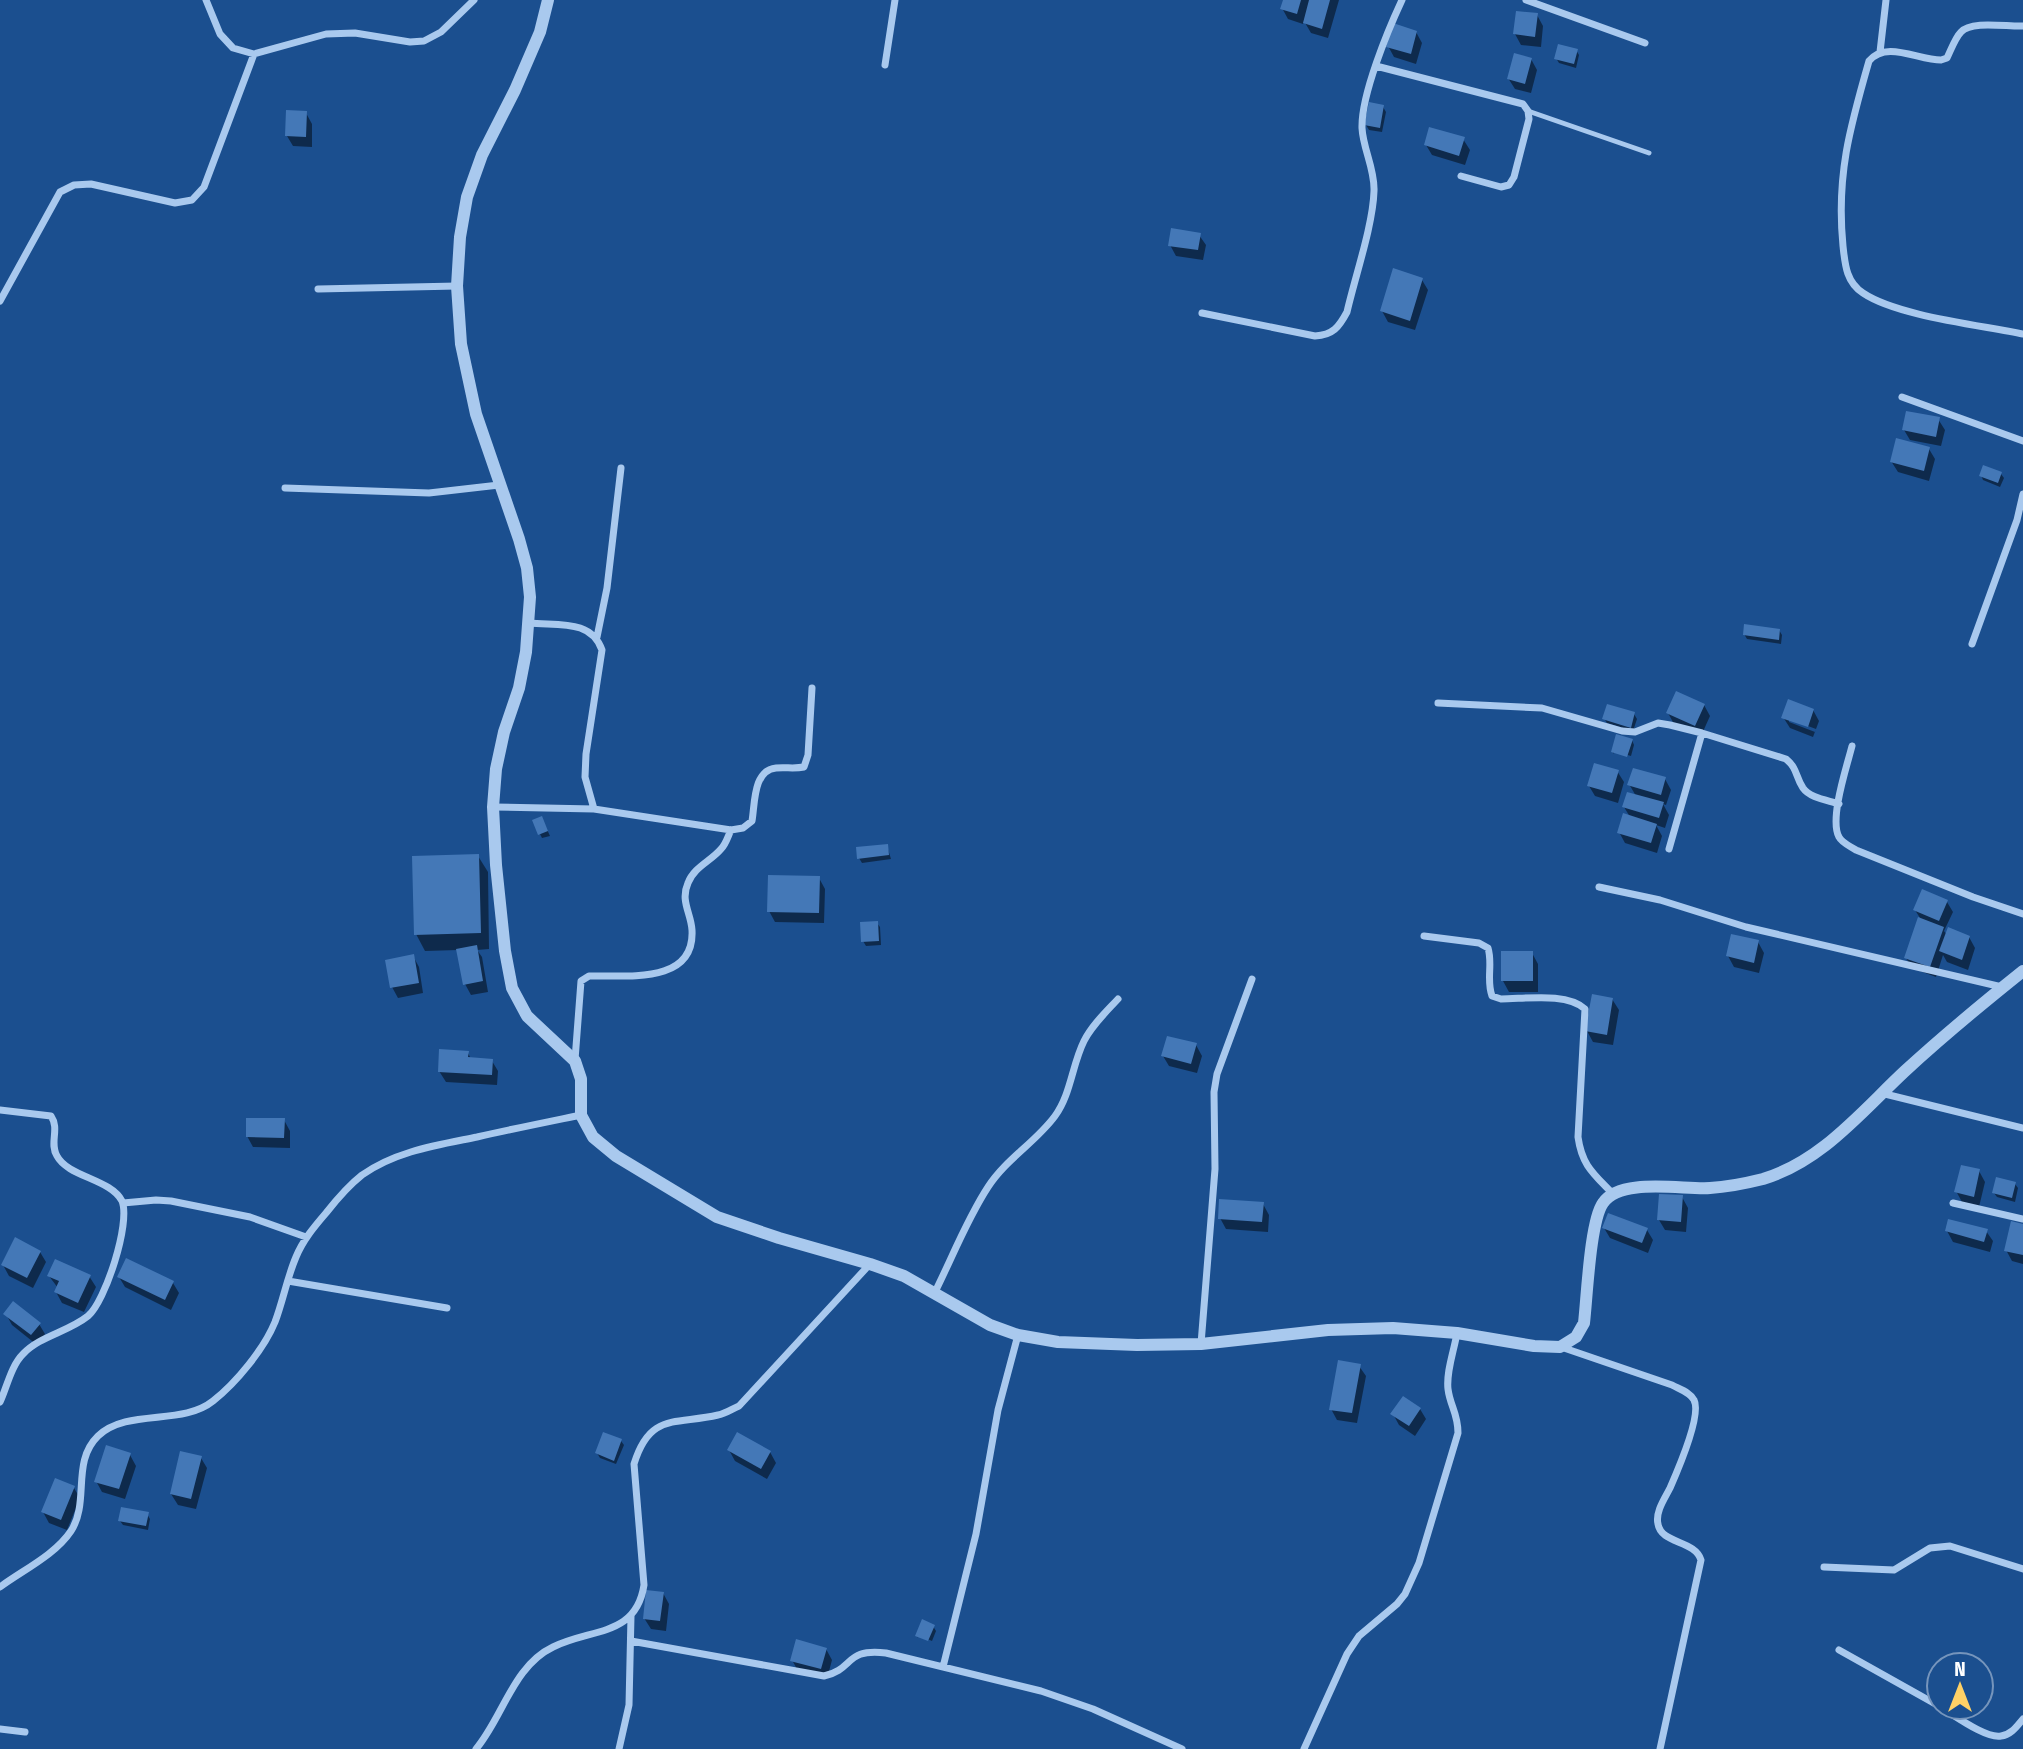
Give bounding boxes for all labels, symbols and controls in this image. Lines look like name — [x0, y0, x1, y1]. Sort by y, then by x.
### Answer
north arrow — [1925, 1651, 1995, 1721]
text: N — [1954, 1658, 1966, 1681]

